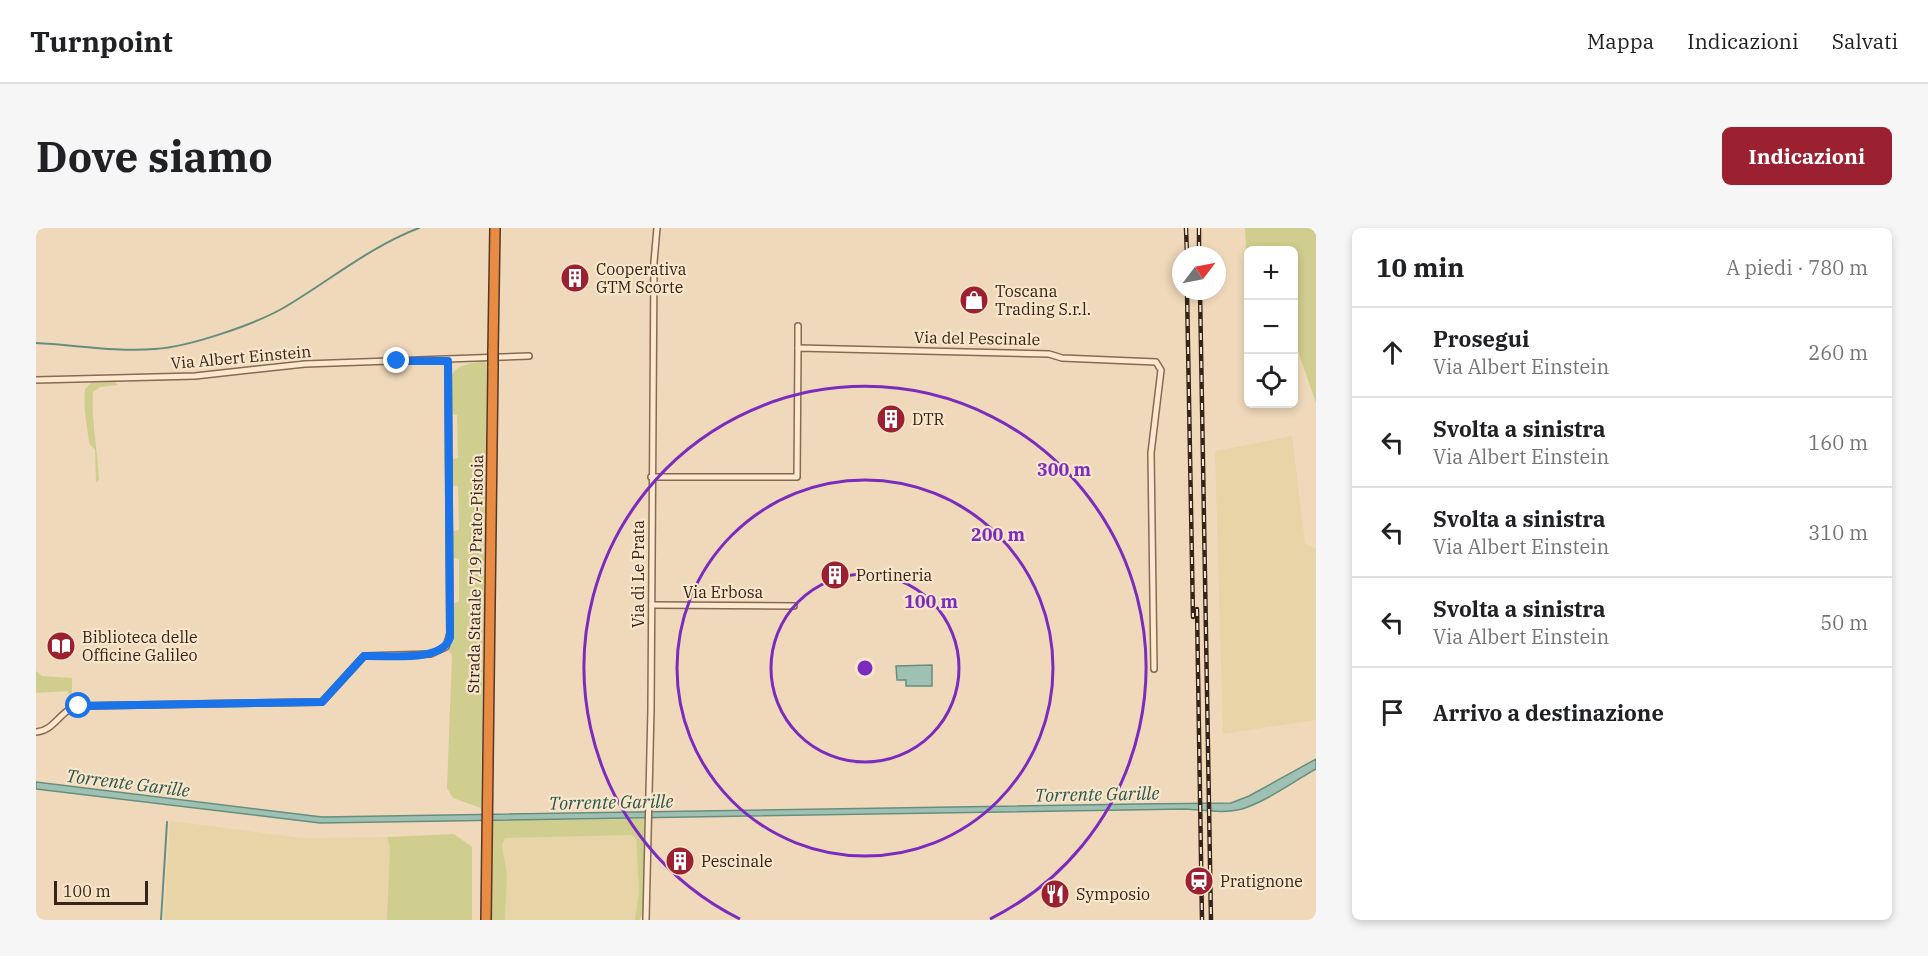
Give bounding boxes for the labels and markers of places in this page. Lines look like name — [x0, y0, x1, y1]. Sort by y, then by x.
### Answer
place label: Cooperativa GTM Scorte — [596, 259, 687, 297]
building icon: Cooperativa GTM Scorte — [559, 262, 591, 294]
place label: Toscana Trading S.r.l. — [995, 281, 1091, 319]
shop icon: Toscana Trading S.r.l. — [958, 284, 990, 316]
building icon: DTR — [875, 403, 907, 435]
place label: DTR — [912, 409, 945, 429]
building icon: Portineria — [819, 559, 851, 591]
place label: Portineria — [856, 565, 933, 585]
place label: Biblioteca delle Officine Galileo — [82, 627, 198, 665]
library icon: Biblioteca delle Officine Galileo — [45, 630, 77, 662]
centre of rings — [855, 658, 875, 678]
building icon: Pescinale — [664, 845, 696, 877]
place label: Pescinale — [701, 851, 773, 871]
station icon: Pratignone — [1183, 865, 1215, 897]
place label: Pratignone — [1220, 871, 1303, 891]
restaurant icon: Symposio — [1039, 878, 1071, 910]
place label: Symposio — [1076, 884, 1150, 904]

